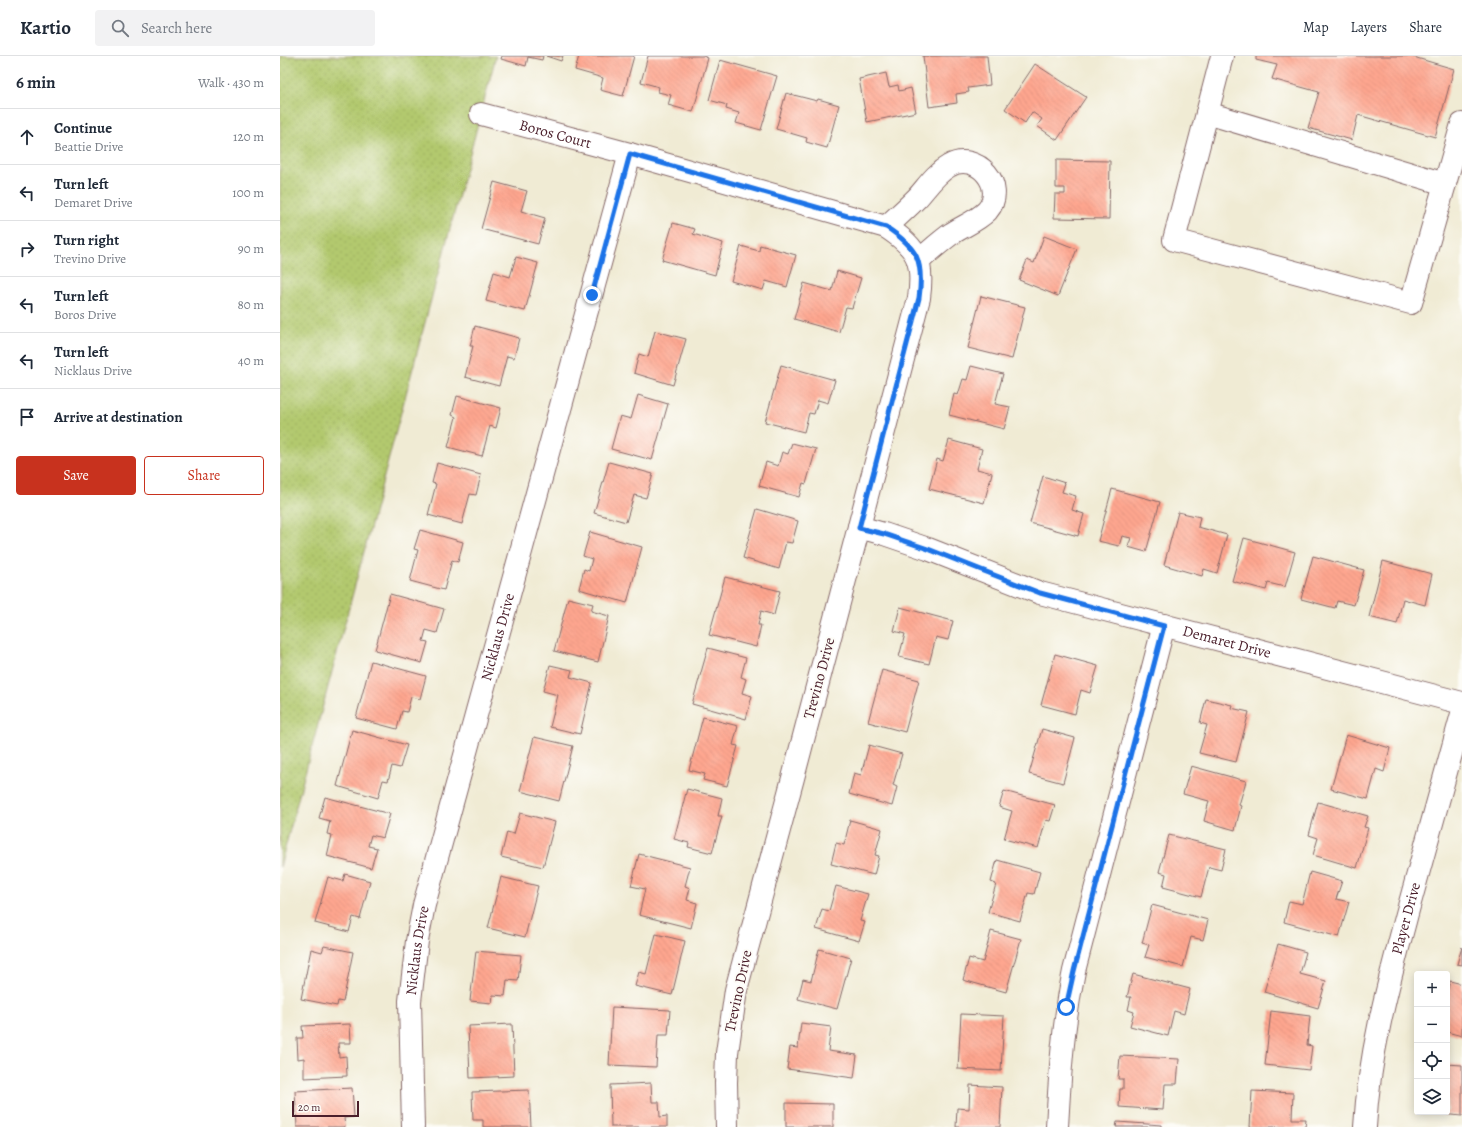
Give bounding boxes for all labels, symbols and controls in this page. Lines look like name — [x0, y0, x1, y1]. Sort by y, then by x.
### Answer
search box — [95, 10, 375, 46]
text: Kartio — [20, 15, 71, 41]
icon: search — [109, 17, 131, 39]
text: Search here — [141, 18, 212, 38]
text: Map — [1303, 18, 1329, 37]
text: Layers — [1351, 18, 1387, 37]
text: Share — [1409, 18, 1442, 37]
text: 6 min — [16, 71, 56, 94]
text: Walk · 430 m — [198, 74, 264, 91]
street label: Boros Court — [517, 115, 594, 153]
text: Continue — [54, 118, 112, 138]
icon: ahead — [16, 126, 38, 148]
text: 120 m — [233, 128, 264, 145]
text: Beattie Drive — [54, 138, 123, 155]
text: Turn left — [54, 174, 109, 194]
icon: left — [16, 182, 38, 204]
text: 100 m — [232, 184, 264, 201]
text: Demaret Drive — [54, 194, 133, 211]
text: Turn right — [54, 230, 119, 250]
icon: right — [16, 238, 38, 260]
text: 90 m — [238, 240, 264, 257]
text: Trevino Drive — [54, 250, 126, 267]
text: Turn left — [54, 286, 109, 306]
route end — [583, 286, 601, 304]
icon: left — [16, 294, 38, 316]
text: 80 m — [237, 296, 264, 313]
text: Boros Drive — [54, 306, 116, 323]
text: Turn left — [54, 342, 109, 362]
icon: left — [16, 350, 38, 372]
text: 40 m — [238, 352, 264, 369]
text: Nicklaus Drive — [54, 362, 132, 379]
icon: arrive — [16, 406, 38, 428]
text: Arrive at destination — [54, 407, 183, 427]
button: Save — [16, 456, 136, 495]
button: Share — [144, 456, 264, 495]
street label: Nicklaus Drive — [476, 591, 519, 683]
street label: Demaret Drive — [1181, 621, 1274, 663]
street label: Trevino Drive — [799, 635, 840, 721]
street label: Player Drive — [1387, 880, 1425, 957]
street label: Nicklaus Drive — [401, 904, 434, 996]
street label: Trevino Drive — [720, 948, 756, 1034]
map controls — [1414, 971, 1450, 1115]
button: + — [1414, 971, 1450, 1007]
route start — [1057, 998, 1075, 1016]
button: − — [1414, 1007, 1450, 1043]
button: locate — [1414, 1043, 1450, 1079]
button: layers — [1414, 1079, 1450, 1115]
scale bar — [292, 1099, 359, 1118]
text: 20 m — [298, 1100, 320, 1115]

